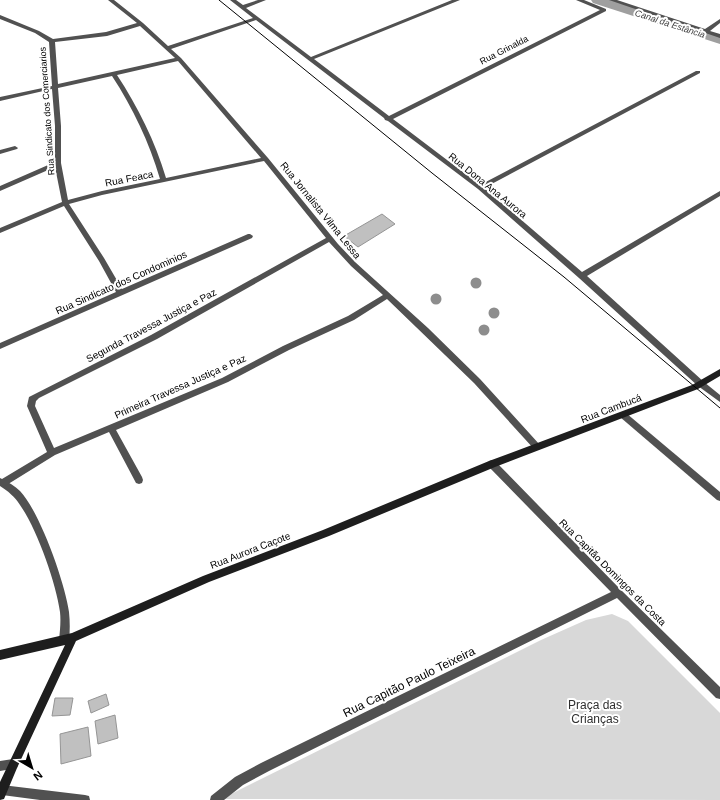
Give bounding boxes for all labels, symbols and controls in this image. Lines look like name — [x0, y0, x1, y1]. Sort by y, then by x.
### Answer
water label: Canal da Estância — [634, 8, 706, 40]
street label: Rua Grinalda — [478, 34, 530, 66]
street label: Rua Sindicato dos Comerciarios — [37, 46, 56, 175]
street label: Rua Dona Ana Aurora — [446, 150, 529, 221]
street label: Rua Jornalista Vilma Lessa — [278, 160, 363, 261]
street label: Rua Feaca — [104, 168, 155, 189]
street label: Rua Sindicato dos Condominios — [54, 248, 188, 316]
street label: Segunda Travessa Justiça e Paz — [84, 286, 218, 364]
street label: Primeira Travessa Justiça e Paz — [113, 352, 248, 421]
street label: Rua Cambucá — [579, 392, 643, 425]
street label: Rua Capitão Domingos da Costa — [557, 517, 669, 628]
street label: Rua Aurora Caçote — [209, 530, 292, 571]
street label: Rua Capitão Paulo Teixeira — [341, 644, 478, 720]
park label: Praça das Crianças — [568, 698, 622, 726]
north arrow — [12, 748, 52, 788]
text: N — [31, 769, 45, 783]

